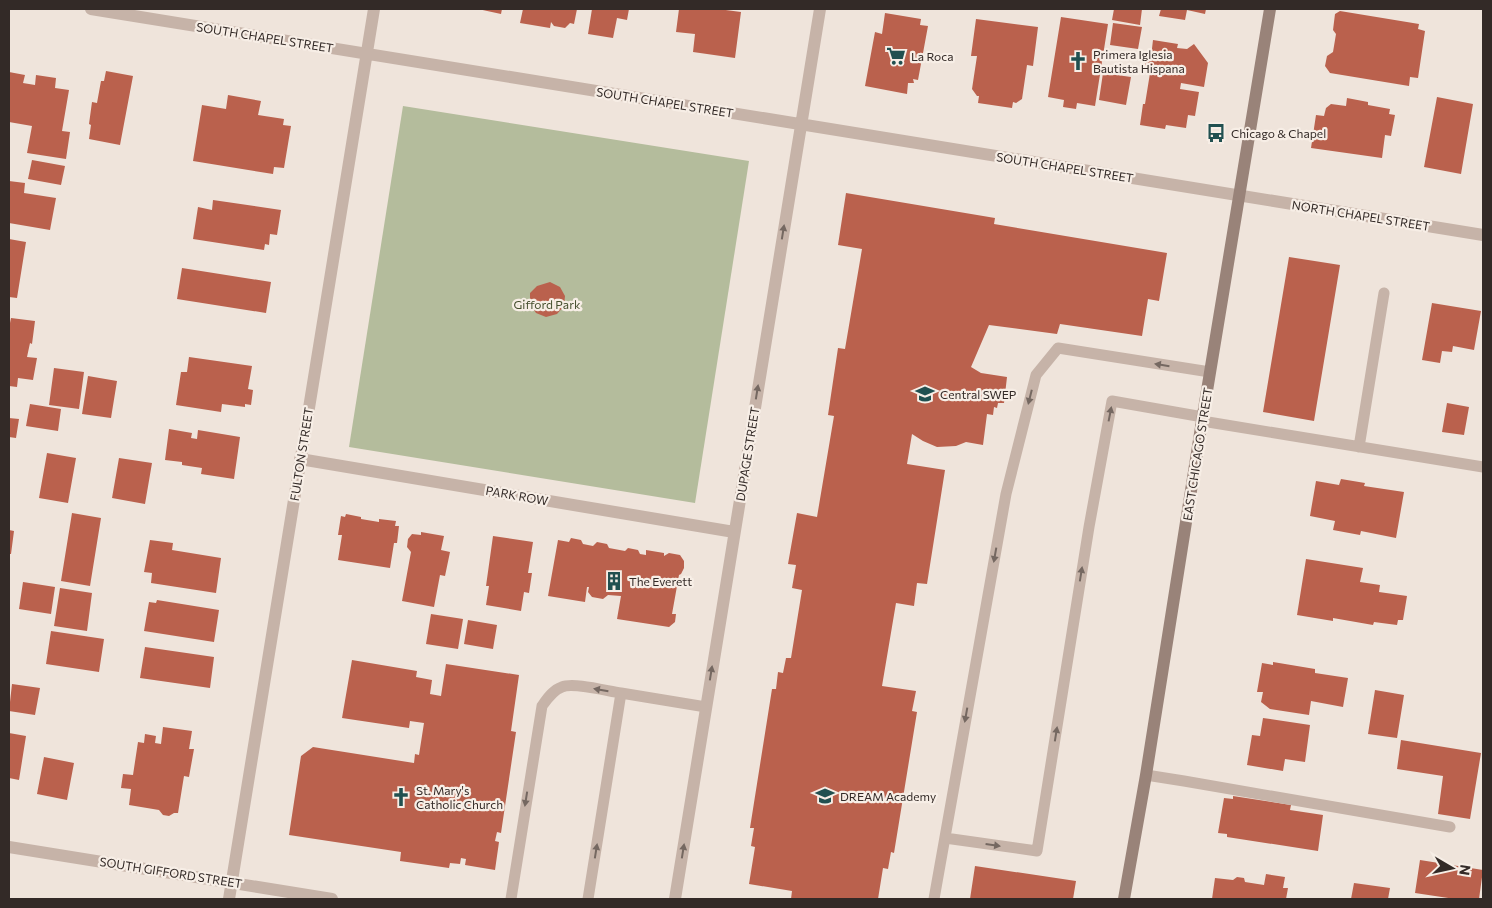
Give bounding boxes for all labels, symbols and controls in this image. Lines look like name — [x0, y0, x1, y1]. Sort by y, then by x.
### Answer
street label: SOUTH CHAPEL STREET — [196, 19, 335, 55]
supermarket icon: La Roca — [885, 45, 907, 67]
place label: Primera Iglesia Bautista Hispana — [1093, 47, 1185, 75]
place label: La Roca — [911, 49, 953, 63]
church icon: Primera Iglesia Bautista Hispana — [1067, 50, 1089, 72]
street label: SOUTH CHAPEL STREET — [596, 84, 735, 120]
bus stop icon: Chicago & Chapel — [1205, 122, 1227, 144]
place label: Chicago & Chapel — [1231, 126, 1326, 140]
street label: SOUTH CHAPEL STREET — [996, 149, 1135, 185]
street label: NORTH CHAPEL STREET — [1291, 197, 1431, 233]
one-way arrow — [780, 223, 788, 239]
park label: Gifford Park — [514, 297, 581, 311]
one-way arrow — [1153, 360, 1169, 368]
school or university icon: Central SWEP — [914, 383, 936, 405]
one-way arrow — [753, 384, 761, 400]
street label: EAST CHICAGO STREET — [1180, 386, 1214, 521]
place label: Central SWEP — [940, 387, 1017, 401]
one-way arrow — [1026, 389, 1034, 404]
one-way arrow — [1106, 405, 1114, 421]
street label: FULTON STREET — [287, 406, 315, 502]
street label: DUPAGE STREET — [733, 406, 761, 502]
street label: PARK ROW — [485, 483, 549, 507]
one-way arrow — [990, 547, 998, 563]
one-way arrow — [1078, 565, 1086, 581]
building icon: The Everett — [603, 570, 625, 592]
place label: The Everett — [629, 574, 692, 588]
one-way arrow — [708, 665, 716, 681]
one-way arrow — [592, 685, 608, 693]
one-way arrow — [962, 707, 970, 723]
one-way arrow — [1052, 726, 1060, 742]
place label: St. Mary's Catholic Church — [416, 783, 503, 811]
school or university icon: DREAM Academy — [814, 785, 836, 807]
church icon: St. Mary's Catholic Church — [390, 786, 412, 808]
place label: DREAM Academy — [840, 789, 936, 803]
one-way arrow — [522, 792, 530, 808]
one-way arrow — [985, 841, 1001, 849]
one-way arrow — [592, 843, 600, 859]
one-way arrow — [679, 843, 687, 859]
north arrow — [1427, 843, 1477, 893]
street label: SOUTH GIFFORD STREET — [99, 854, 244, 890]
text: N — [1456, 864, 1475, 877]

